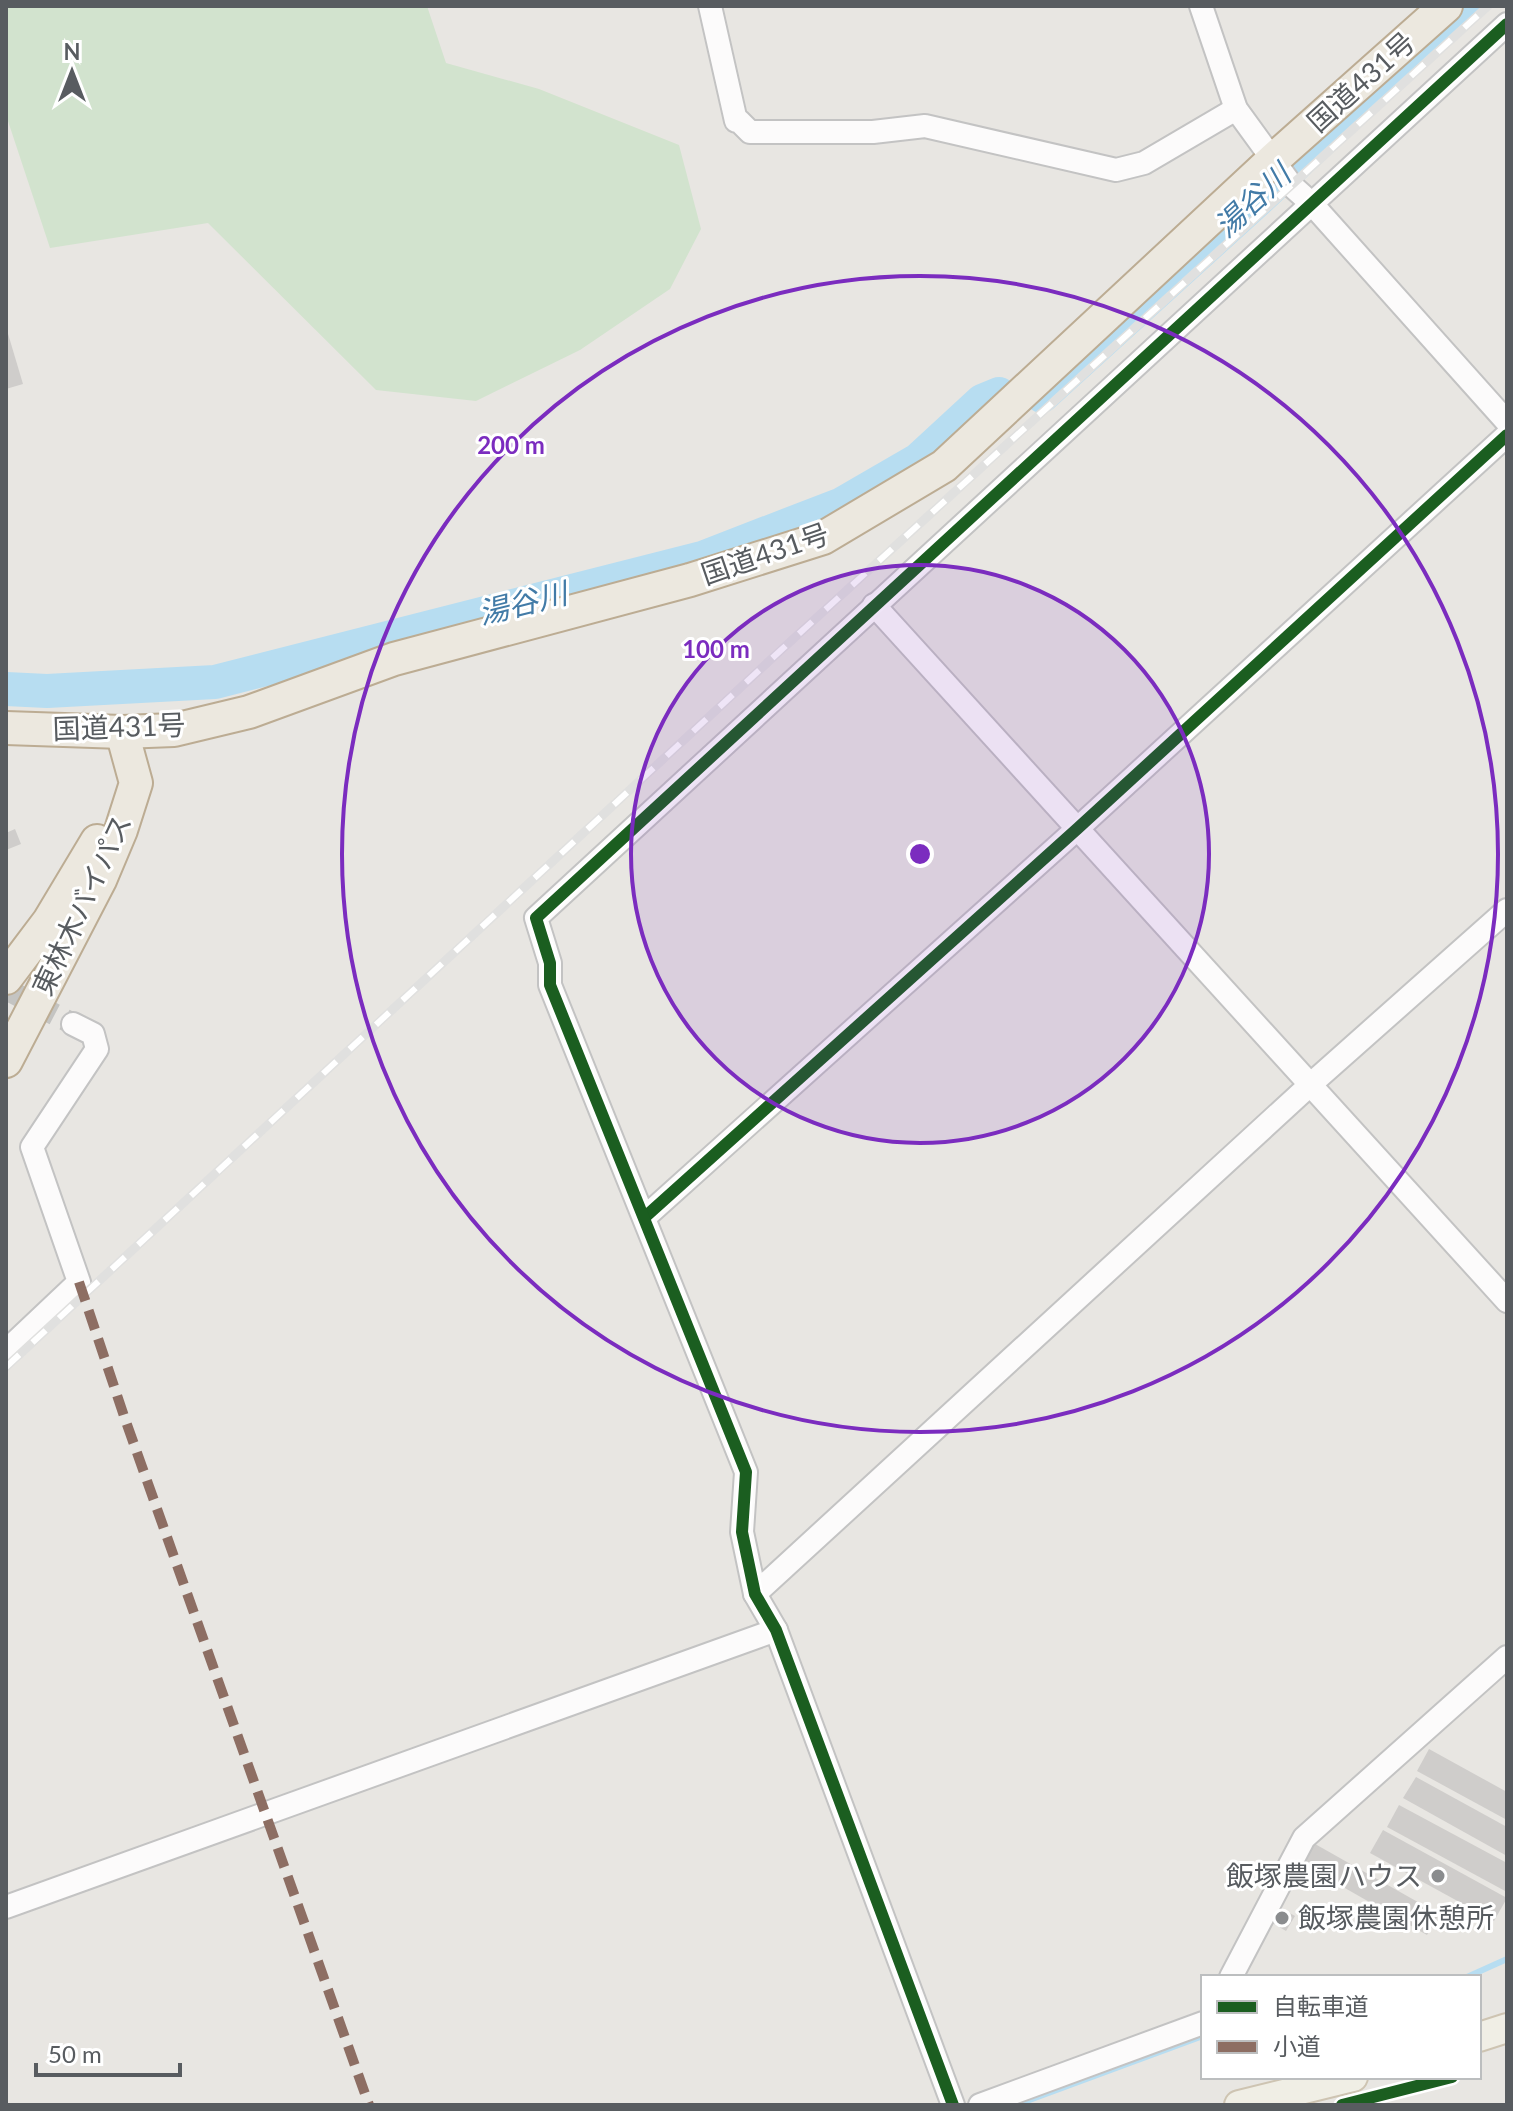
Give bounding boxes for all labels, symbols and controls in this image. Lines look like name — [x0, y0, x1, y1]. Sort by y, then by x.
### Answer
street label: 国道431号 — [1300, 24, 1421, 138]
north arrow — [32, 32, 112, 112]
text: N — [64, 38, 80, 65]
water label: 湯谷川 — [1206, 154, 1299, 243]
text: 200 m — [477, 430, 545, 459]
street label: 国道431号 — [696, 515, 833, 591]
water label: 湯谷川 — [474, 573, 573, 630]
text: 100 m — [682, 634, 750, 663]
street label: 国道431号 — [52, 707, 186, 745]
street label: 東林木バイパス — [24, 809, 138, 1000]
centre of rings — [906, 840, 934, 868]
place label: 飯塚農園ハウス — [1226, 1858, 1422, 1892]
marker: 飯塚農園ハウス — [1429, 1867, 1447, 1885]
place label: 飯塚農園休憩所 — [1298, 1900, 1494, 1934]
marker: 飯塚農園休憩所 — [1273, 1909, 1291, 1927]
legend — [1201, 1975, 1481, 2079]
text: 自転車道 — [1273, 1991, 1369, 2020]
scale bar — [36, 2027, 180, 2077]
text: 小道 — [1273, 2031, 1321, 2060]
text: 50 m — [48, 2039, 102, 2068]

